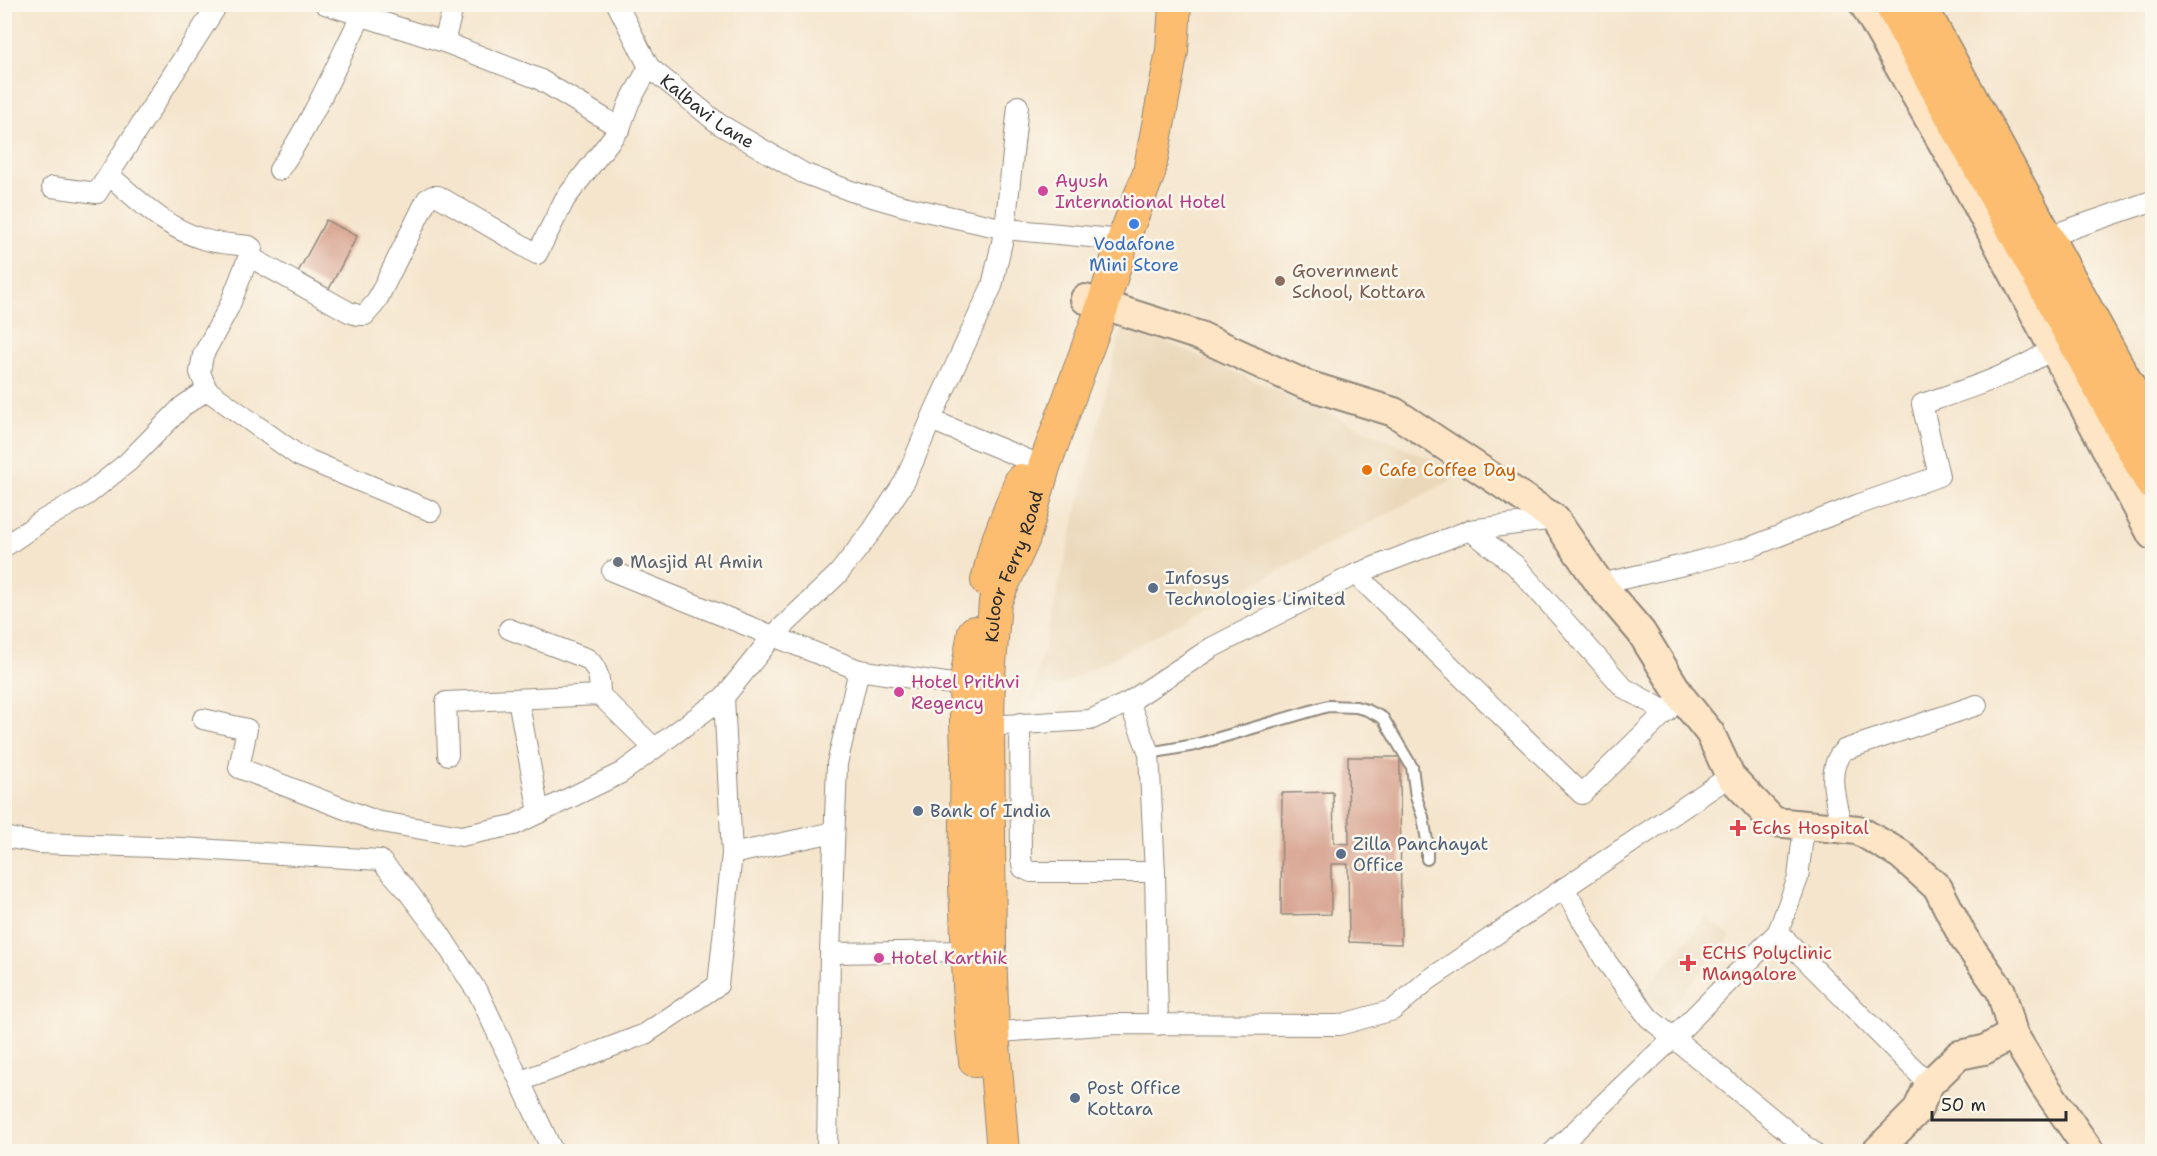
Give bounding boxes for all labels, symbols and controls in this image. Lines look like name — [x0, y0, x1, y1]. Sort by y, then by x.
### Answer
street label: Kalbavi Lane — [655, 69, 759, 154]
place label: Ayush International Hotel — [1055, 169, 1226, 214]
marker: Ayush International Hotel — [1036, 184, 1050, 198]
marker: Vodafone Mini Store — [1127, 217, 1141, 231]
place label: Vodafone Mini Store — [1089, 232, 1179, 277]
place label: Government School, Kottara — [1292, 259, 1425, 304]
marker: Government School, Kottara — [1273, 274, 1287, 288]
place label: Cafe Coffee Day — [1379, 458, 1516, 482]
marker: Cafe Coffee Day — [1360, 463, 1374, 477]
street label: Kuloor Ferry Road — [980, 488, 1049, 643]
place label: Masjid Al Amin — [630, 550, 763, 574]
marker: Masjid Al Amin — [611, 555, 625, 569]
place label: Infosys Technologies Limited — [1165, 566, 1346, 611]
marker: Infosys Technologies Limited — [1146, 581, 1160, 595]
place label: Hotel Prithvi Regency — [911, 670, 1020, 715]
marker: Hotel Prithvi Regency — [892, 685, 906, 699]
place label: Bank of India — [930, 799, 1050, 823]
marker: Bank of India — [911, 804, 925, 818]
place label: Echs Hospital — [1752, 816, 1869, 840]
marker: Echs Hospital — [1729, 819, 1747, 837]
place label: Zilla Panchayat Office — [1353, 832, 1488, 877]
marker: Zilla Panchayat Office — [1334, 847, 1348, 861]
place label: ECHS Polyclinic Mangalore — [1702, 941, 1832, 986]
place label: Hotel Karthik — [891, 946, 1008, 970]
marker: Hotel Karthik — [872, 951, 886, 965]
marker: ECHS Polyclinic Mangalore — [1679, 954, 1697, 972]
place label: Post Office Kottara — [1087, 1076, 1181, 1121]
scale bar — [1932, 1084, 2066, 1122]
marker: Post Office Kottara — [1068, 1091, 1082, 1105]
text: 50 m — [1941, 1093, 1986, 1117]

